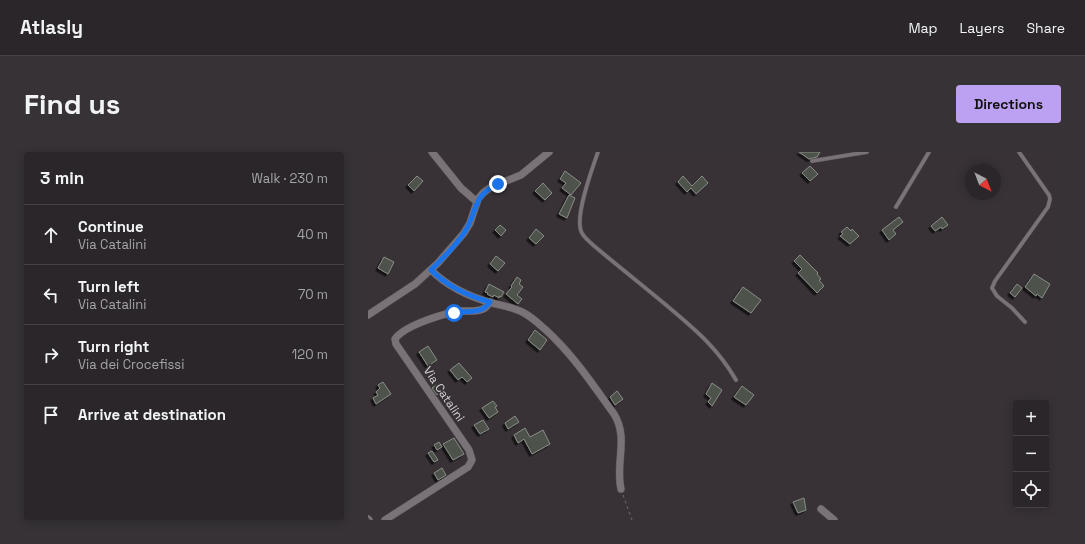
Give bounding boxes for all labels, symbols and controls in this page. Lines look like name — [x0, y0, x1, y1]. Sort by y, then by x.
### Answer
text: Atlasly — [20, 15, 83, 40]
text: Map — [908, 19, 938, 37]
text: Layers — [960, 19, 1004, 37]
text: Share — [1026, 19, 1065, 37]
button: Directions — [956, 85, 1061, 123]
text: Find us — [24, 86, 121, 122]
north arrow — [965, 164, 1001, 200]
text: 3 min — [40, 167, 84, 189]
text: Walk · 230 m — [251, 170, 328, 187]
route end — [489, 175, 507, 193]
text: Continue — [78, 217, 144, 236]
icon: ahead — [40, 224, 62, 246]
text: 40 m — [297, 226, 328, 243]
text: Via Catalini — [78, 236, 146, 253]
text: Turn left — [78, 277, 140, 296]
icon: left — [40, 284, 62, 306]
text: 70 m — [298, 286, 328, 303]
text: Via Catalini — [78, 296, 146, 313]
route start — [445, 304, 463, 322]
text: Turn right — [78, 337, 149, 356]
icon: right — [40, 344, 62, 366]
text: 120 m — [292, 346, 328, 363]
text: Via dei Crocefissi — [78, 356, 184, 373]
street label: Via Catalini — [420, 363, 468, 425]
map controls — [1013, 400, 1049, 508]
button: + — [1013, 400, 1049, 436]
icon: arrive — [40, 404, 62, 426]
text: Arrive at destination — [78, 405, 226, 424]
button: − — [1013, 436, 1049, 472]
button: locate — [1013, 472, 1049, 508]

